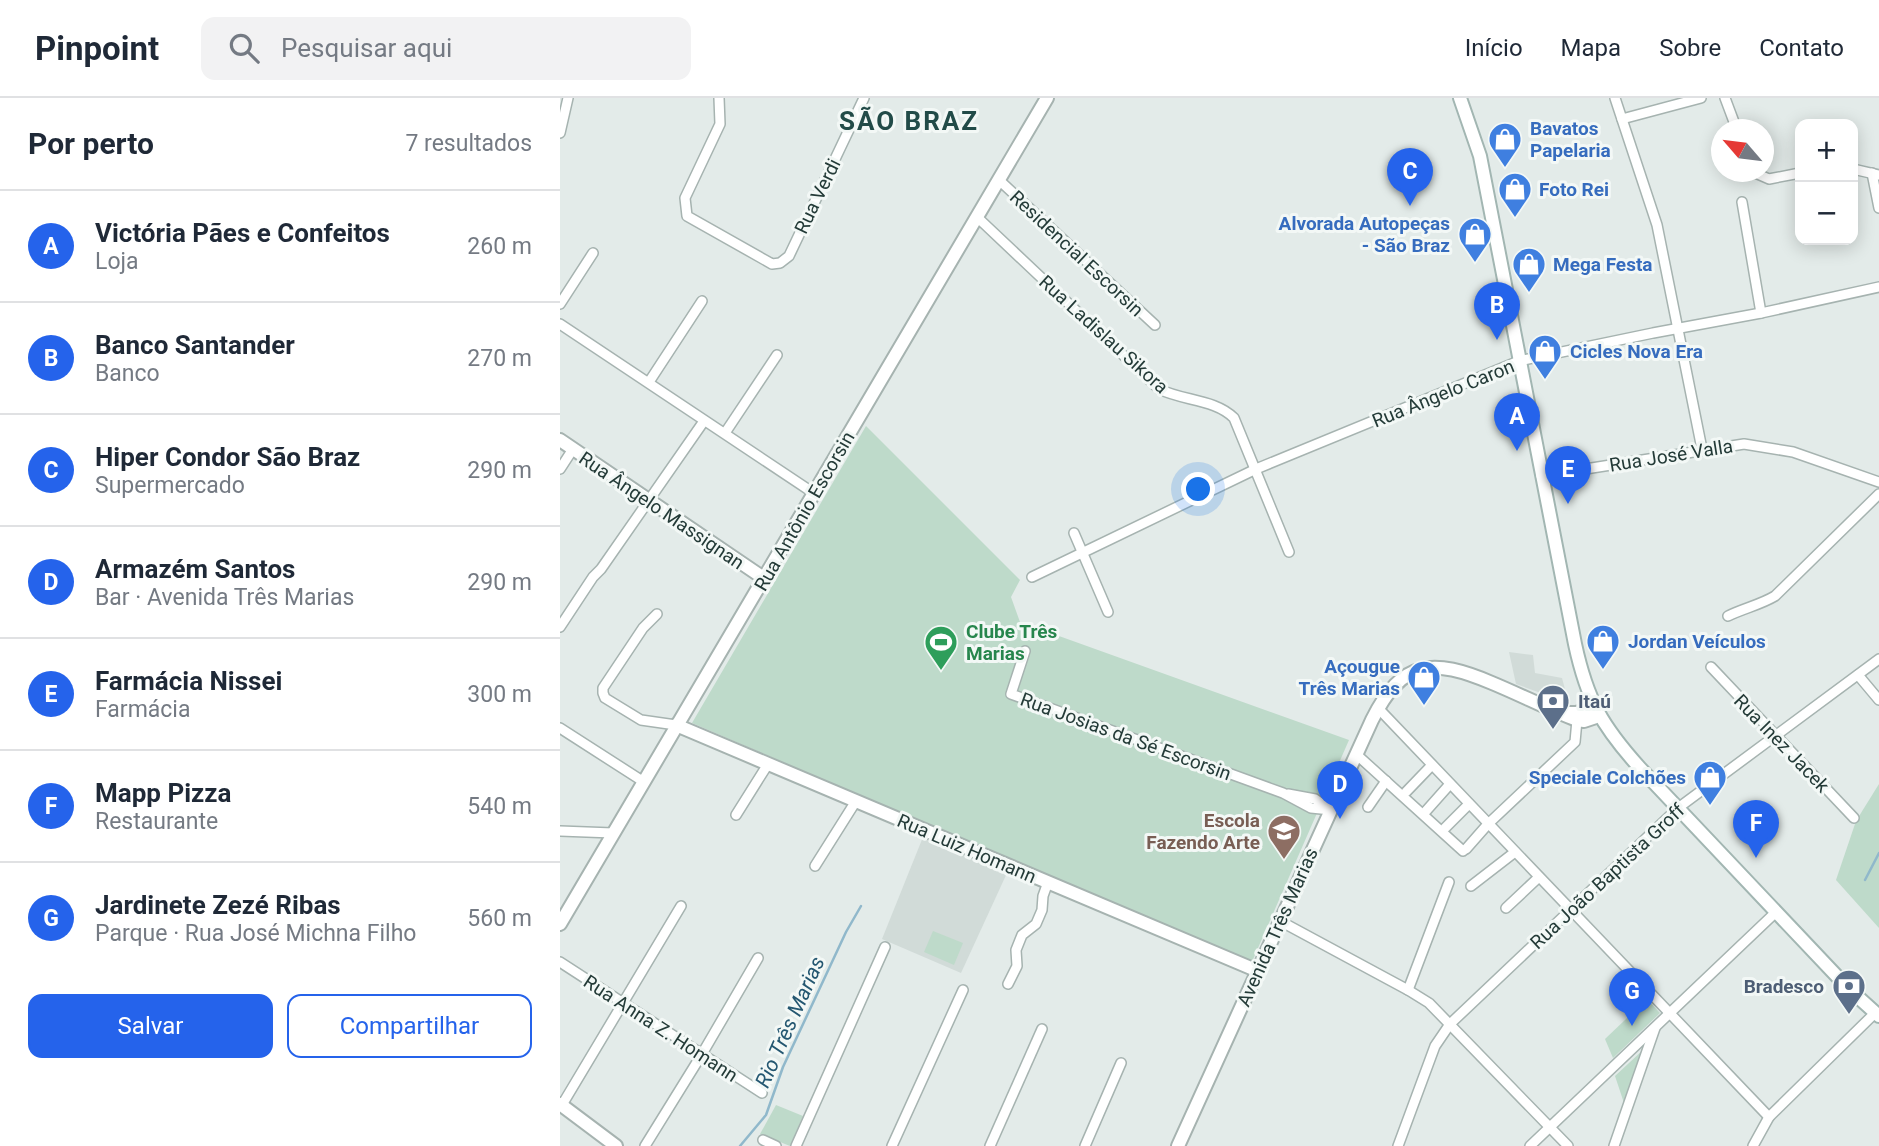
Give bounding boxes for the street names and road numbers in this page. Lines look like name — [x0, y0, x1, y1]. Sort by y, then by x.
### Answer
street label: Rua Verdi — [789, 155, 845, 237]
street label: Residencial Escorsin — [1005, 185, 1148, 321]
street label: Rua Ladislau Sikora — [1034, 270, 1173, 398]
street label: Rua Ângelo Caron — [1369, 354, 1518, 432]
street label: Rua Antônio Escorsin — [749, 427, 859, 595]
street label: Rua José Valla — [1608, 434, 1734, 477]
street label: Rua Ângelo Massignan — [575, 447, 749, 574]
street label: Rua Josias da Sé Escorsin — [1017, 688, 1234, 785]
street label: Rua Inez Jacek — [1729, 689, 1834, 797]
street label: Rua João Baptista Groff — [1525, 799, 1689, 954]
street label: Rua Luiz Homann — [894, 809, 1040, 888]
street label: Avenida Três Marias — [1232, 844, 1323, 1010]
street label: Rua Anna Z. Homann — [579, 970, 742, 1087]

